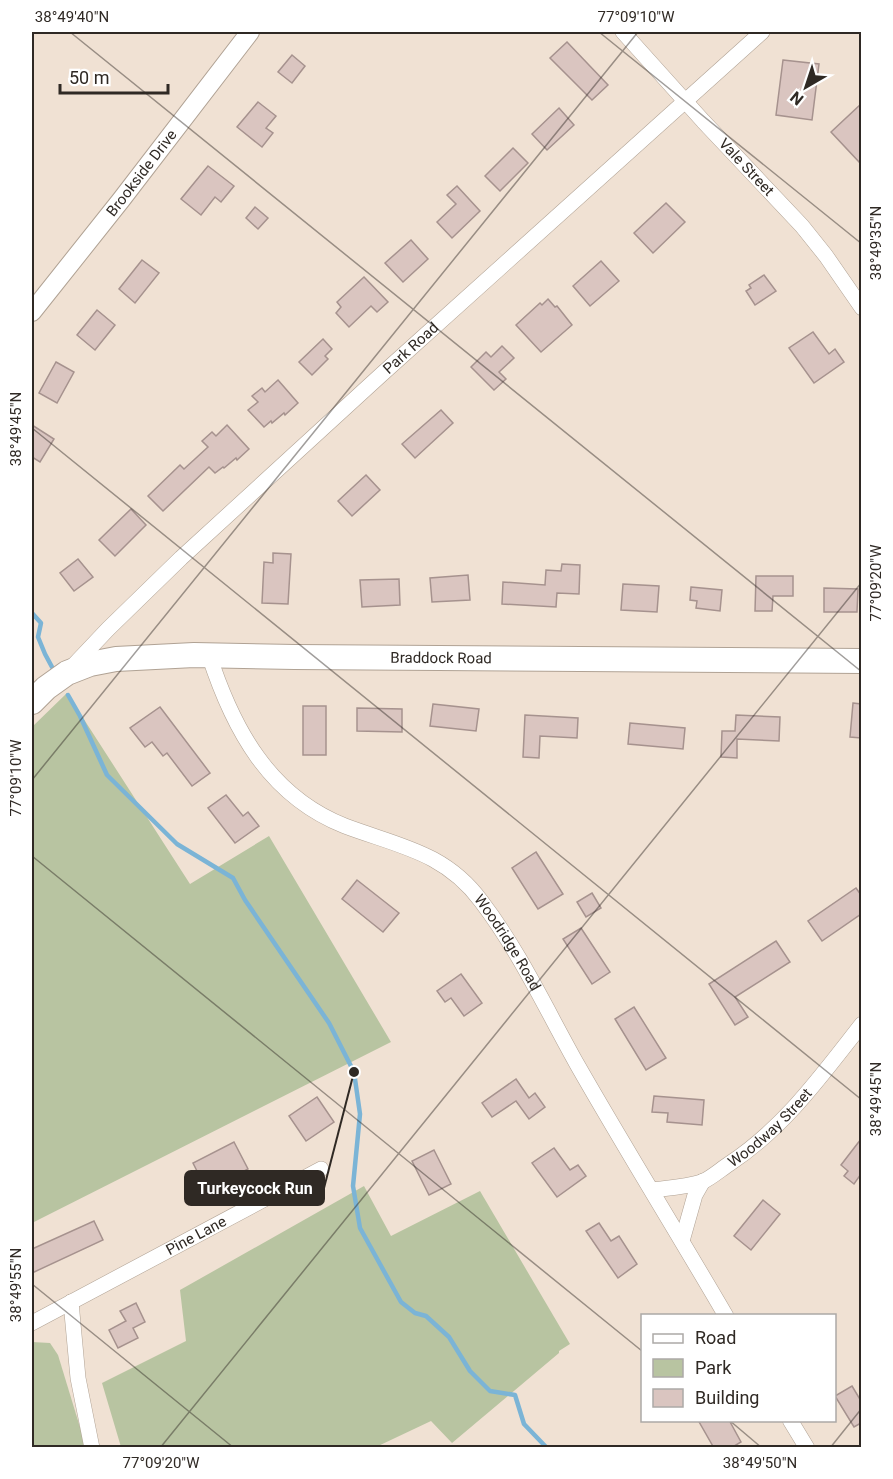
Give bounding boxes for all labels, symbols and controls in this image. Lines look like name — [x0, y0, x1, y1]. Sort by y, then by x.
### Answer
text: 38°49'40"N — [35, 8, 109, 26]
text: 77°09'10"W — [598, 8, 674, 26]
scale bar — [60, 57, 168, 95]
north arrow — [776, 57, 836, 117]
text: 50 m — [69, 67, 109, 88]
text: N — [787, 87, 807, 109]
street label: Brookside Drive — [103, 126, 181, 220]
street label: Vale Street — [715, 135, 778, 200]
text: 38°49'35"N — [867, 206, 885, 280]
street label: Park Road — [379, 319, 442, 378]
text: 38°49'45"N — [7, 392, 25, 466]
text: 77°09'20"W — [867, 545, 885, 621]
street label: Braddock Road — [390, 649, 492, 667]
text: 77°09'10"W — [7, 740, 25, 816]
street label: Woodridge Road — [470, 891, 545, 994]
text: 38°49'45"N — [867, 1062, 885, 1136]
street label: Woodway Street — [724, 1085, 816, 1171]
callout: Turkeycock Run — [185, 1171, 324, 1205]
text: Turkeycock Run — [197, 1179, 313, 1198]
street label: Pine Lane — [163, 1212, 229, 1259]
text: 38°49'55"N — [7, 1248, 25, 1322]
legend — [641, 1314, 836, 1422]
text: Road — [695, 1327, 736, 1348]
text: Park — [695, 1357, 732, 1378]
text: Building — [695, 1387, 759, 1408]
text: 77°09'20"W — [123, 1454, 199, 1472]
text: 38°49'50"N — [723, 1454, 797, 1472]

